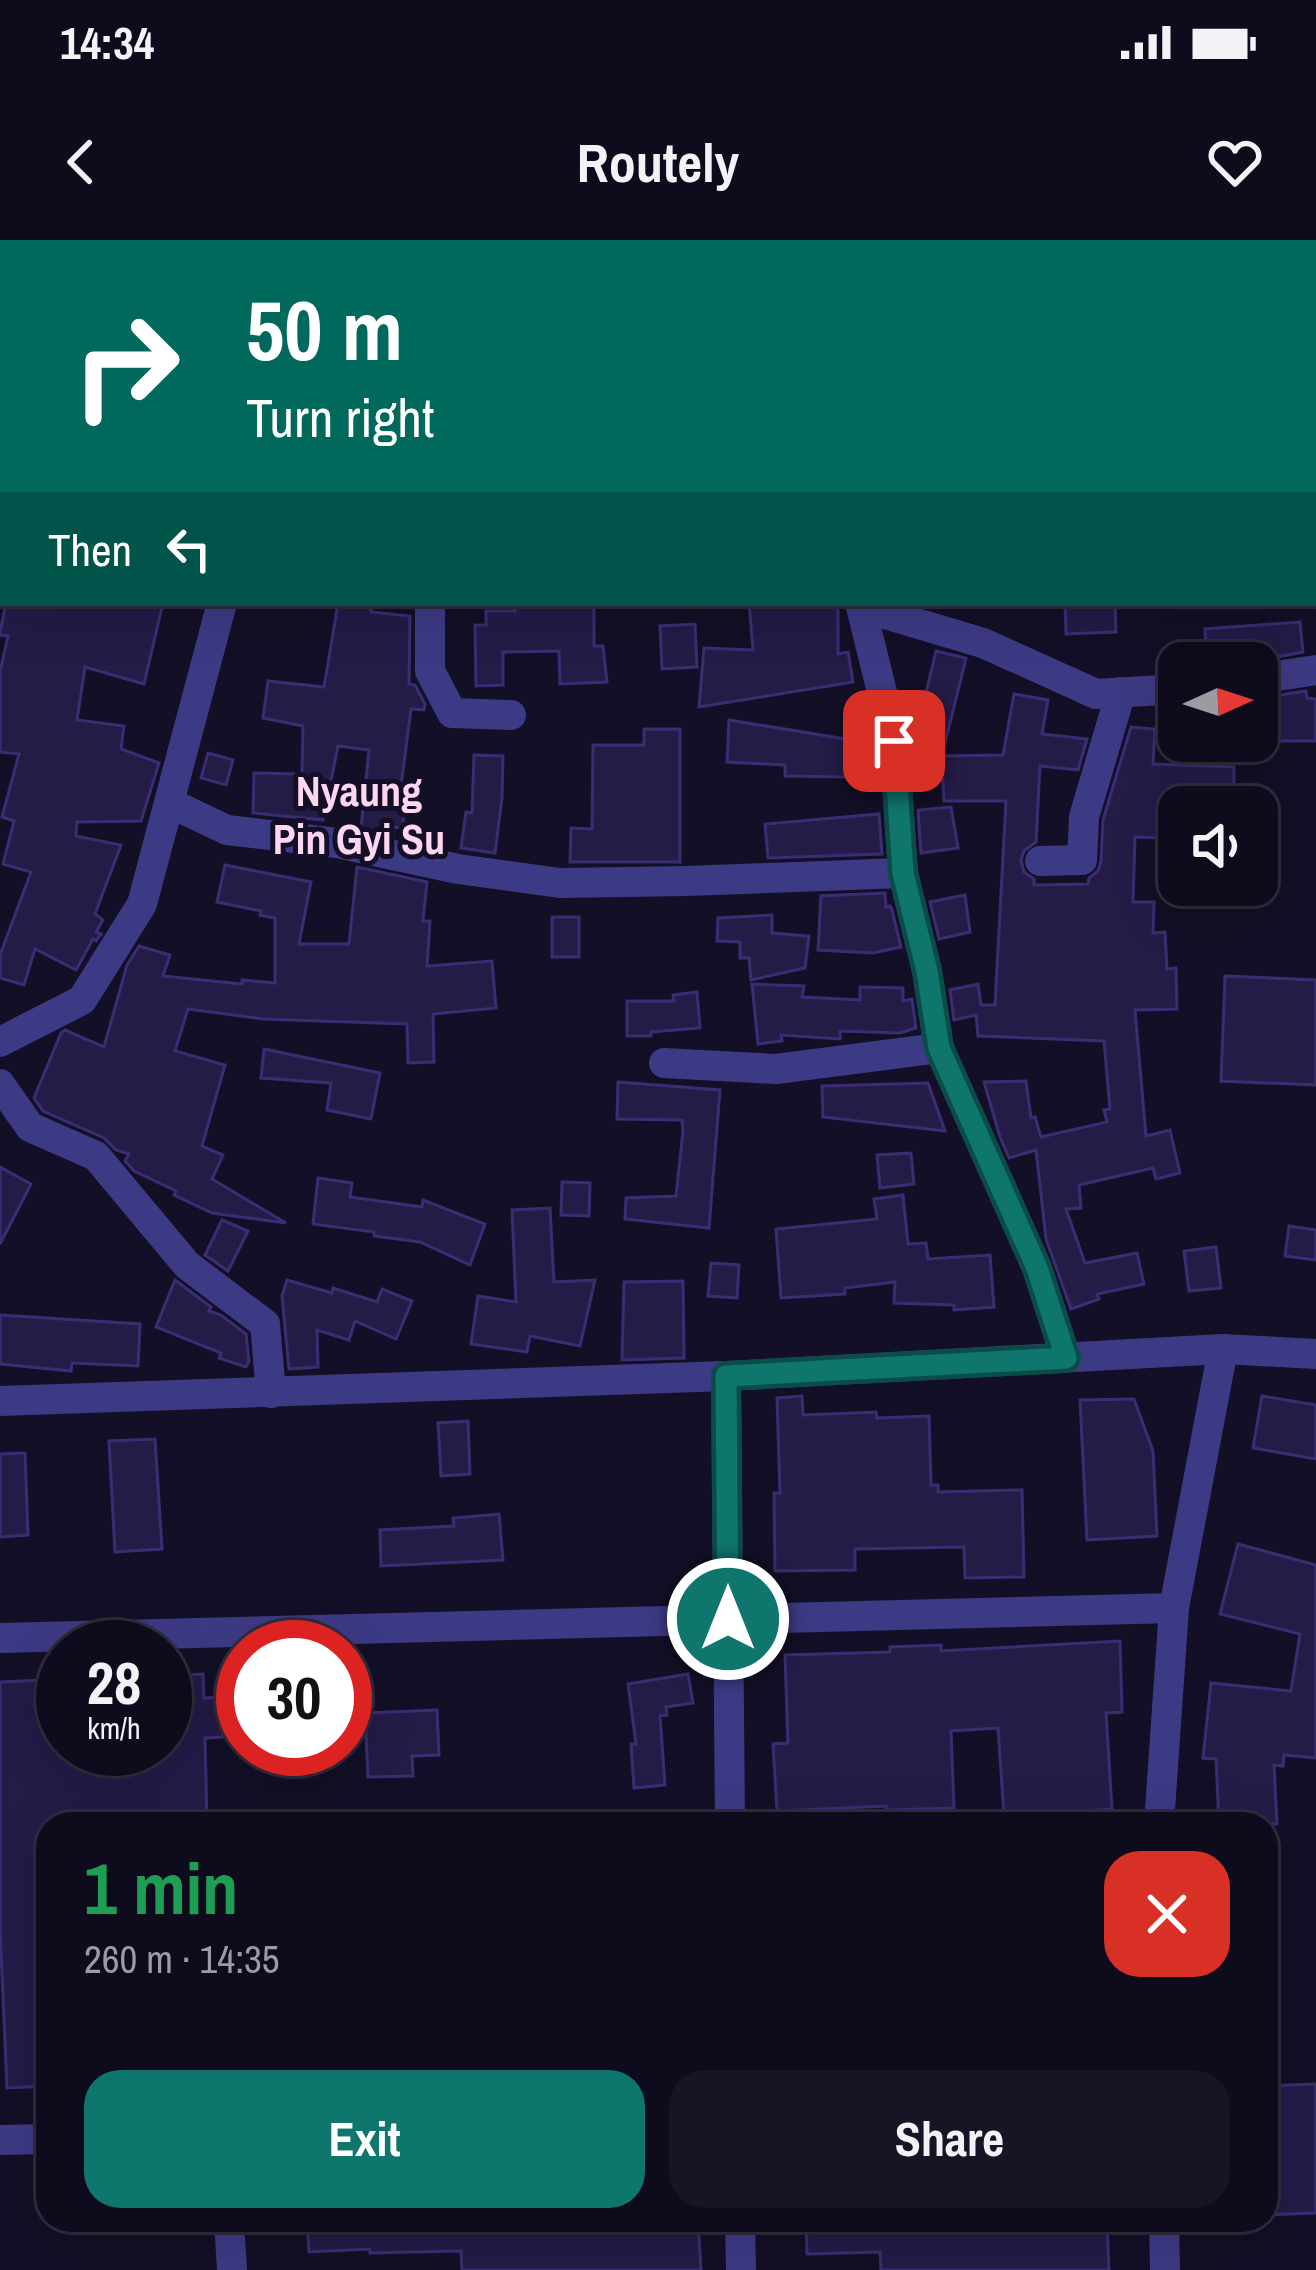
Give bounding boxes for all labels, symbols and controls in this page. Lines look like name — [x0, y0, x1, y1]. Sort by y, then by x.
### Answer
text: 14:34 — [60, 12, 154, 73]
text: Routely — [577, 126, 739, 199]
icon: back — [48, 129, 114, 195]
icon: heart — [1202, 129, 1268, 195]
text: 50 m — [246, 273, 403, 386]
icon: right — [48, 288, 204, 444]
text: Turn right — [246, 381, 434, 454]
icon: left — [156, 516, 222, 582]
text: Then — [48, 519, 132, 580]
north arrow — [1158, 642, 1278, 762]
map controls — [1158, 642, 1278, 906]
pin — [843, 690, 945, 792]
icon: arrive — [861, 708, 927, 774]
district label: Nyaung Pin Gyi Su — [273, 763, 445, 867]
button: sound — [1158, 786, 1278, 906]
position arrow — [665, 1556, 791, 1682]
speed limit sign: 30 — [216, 1620, 372, 1776]
text: 28 — [87, 1642, 141, 1723]
text: km/h — [87, 1708, 141, 1748]
text: 1 min — [84, 1839, 238, 1936]
button: close — [1104, 1851, 1230, 1977]
text: 260 m · 14:35 — [84, 1933, 280, 1985]
button: Exit — [84, 2070, 645, 2208]
button: Share — [669, 2070, 1230, 2208]

